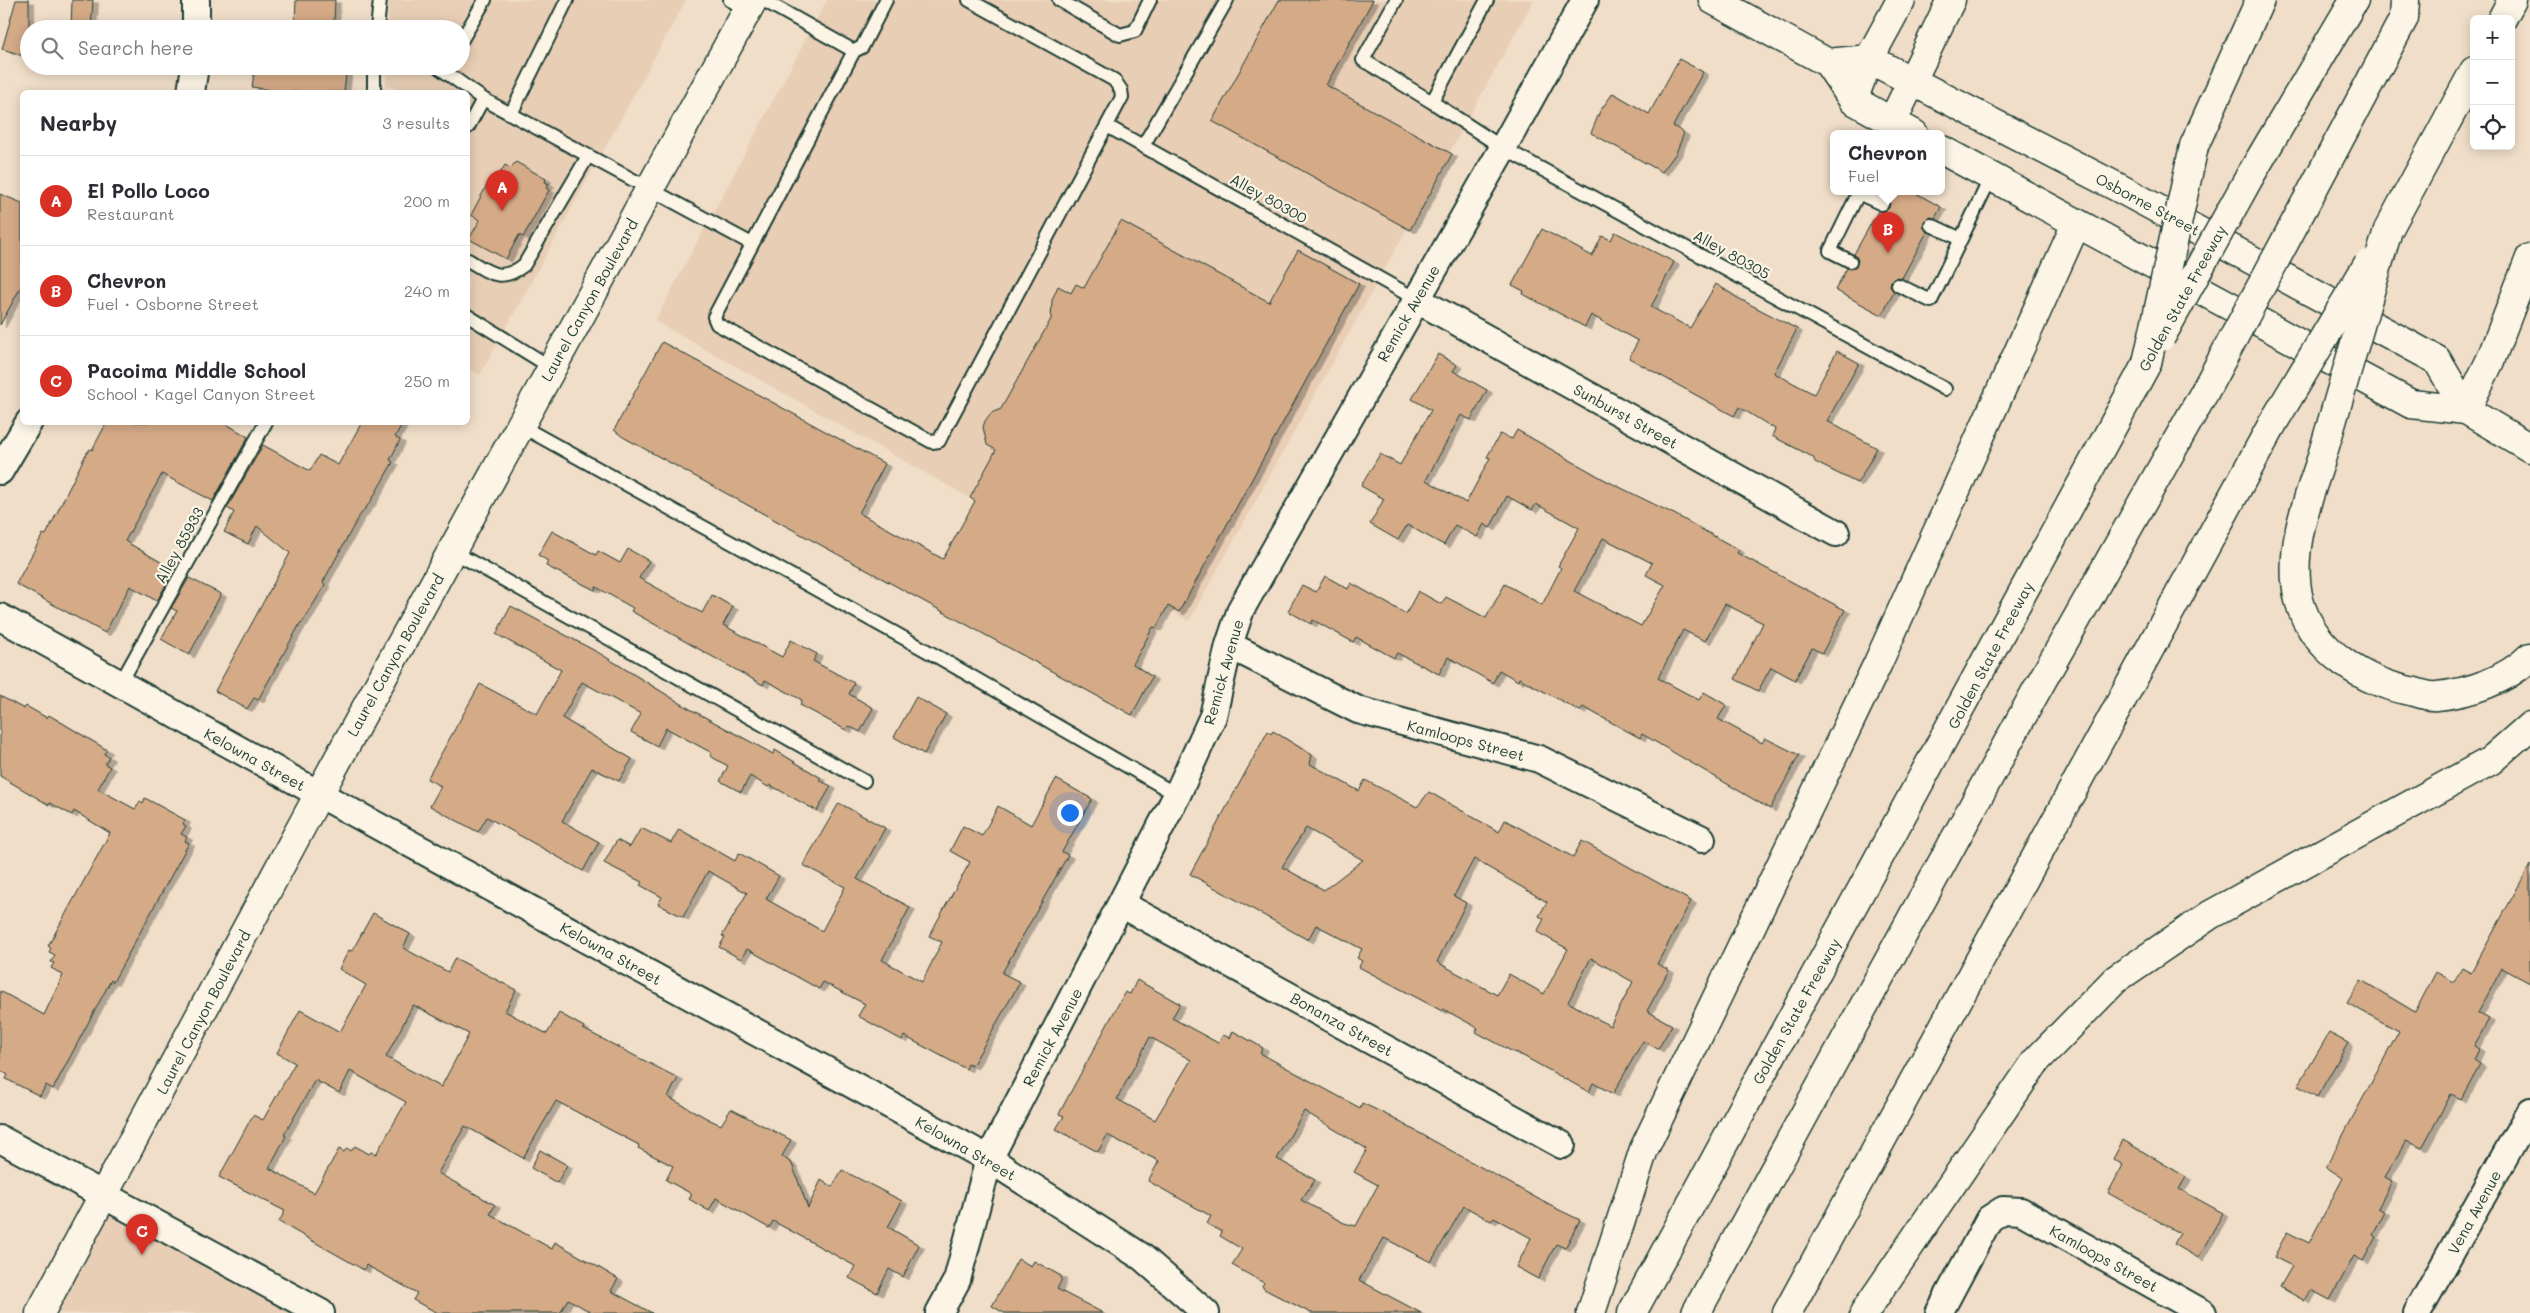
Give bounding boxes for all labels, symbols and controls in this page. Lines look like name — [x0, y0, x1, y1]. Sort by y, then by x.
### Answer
map controls — [2470, 15, 2515, 150]
button: + — [2470, 15, 2515, 60]
search box — [20, 20, 470, 75]
icon: search — [38, 34, 66, 62]
text: Search here — [78, 35, 194, 60]
button: − — [2470, 60, 2515, 105]
button: locate — [2470, 105, 2515, 150]
text: Nearby — [40, 109, 117, 136]
text: 3 results — [382, 112, 450, 133]
popup — [1830, 130, 1945, 195]
text: Chevron — [1848, 140, 1927, 165]
text: Fuel — [1848, 165, 1880, 186]
street label: Osborne Street — [2092, 168, 2204, 240]
street label: Alley 80300 — [1227, 169, 1311, 227]
pin: A — [486, 170, 518, 211]
text: El Pollo Loco — [87, 178, 210, 203]
text: A — [50, 190, 62, 211]
text: 200 m — [403, 190, 450, 211]
text: Restaurant — [87, 203, 175, 224]
pin: B — [1872, 212, 1904, 253]
street label: Laurel Canyon Boulevard — [536, 215, 642, 385]
street label: Golden State Freeway — [2133, 221, 2231, 375]
street label: Alley 80305 — [1690, 225, 1774, 283]
street label: Remick Avenue — [1372, 261, 1444, 365]
text: Chevron — [87, 268, 166, 293]
text: B — [51, 280, 61, 301]
text: 240 m — [404, 280, 450, 301]
text: Fuel · Osborne Street — [87, 293, 259, 314]
text: Pacoima Middle School — [87, 358, 306, 383]
text: C — [50, 370, 62, 391]
text: 250 m — [404, 370, 450, 391]
street label: Sunburst Street — [1570, 379, 1682, 453]
text: School · Kagel Canyon Street — [87, 383, 316, 404]
street label: Alley 85933 — [150, 503, 208, 587]
street label: Laurel Canyon Boulevard — [342, 570, 448, 740]
street label: Golden State Freeway — [1943, 578, 2037, 732]
street label: Remick Avenue — [1198, 617, 1248, 727]
street label: Kamloops Street — [1405, 715, 1527, 765]
street label: Kelowna Street — [201, 723, 309, 795]
your location — [1057, 800, 1083, 826]
street label: Kelowna Street — [557, 917, 665, 989]
street label: Laurel Canyon Boulevard — [151, 927, 255, 1097]
street label: Golden State Freeway — [1747, 934, 1845, 1088]
street label: Remick Avenue — [1018, 984, 1086, 1090]
street label: Bonanza Street — [1287, 988, 1397, 1060]
street label: Kelowna Street — [912, 1111, 1020, 1185]
street label: Vena Avenue — [2443, 1166, 2505, 1258]
pin: C — [126, 1214, 158, 1255]
street label: Kamloops Street — [2046, 1220, 2162, 1296]

